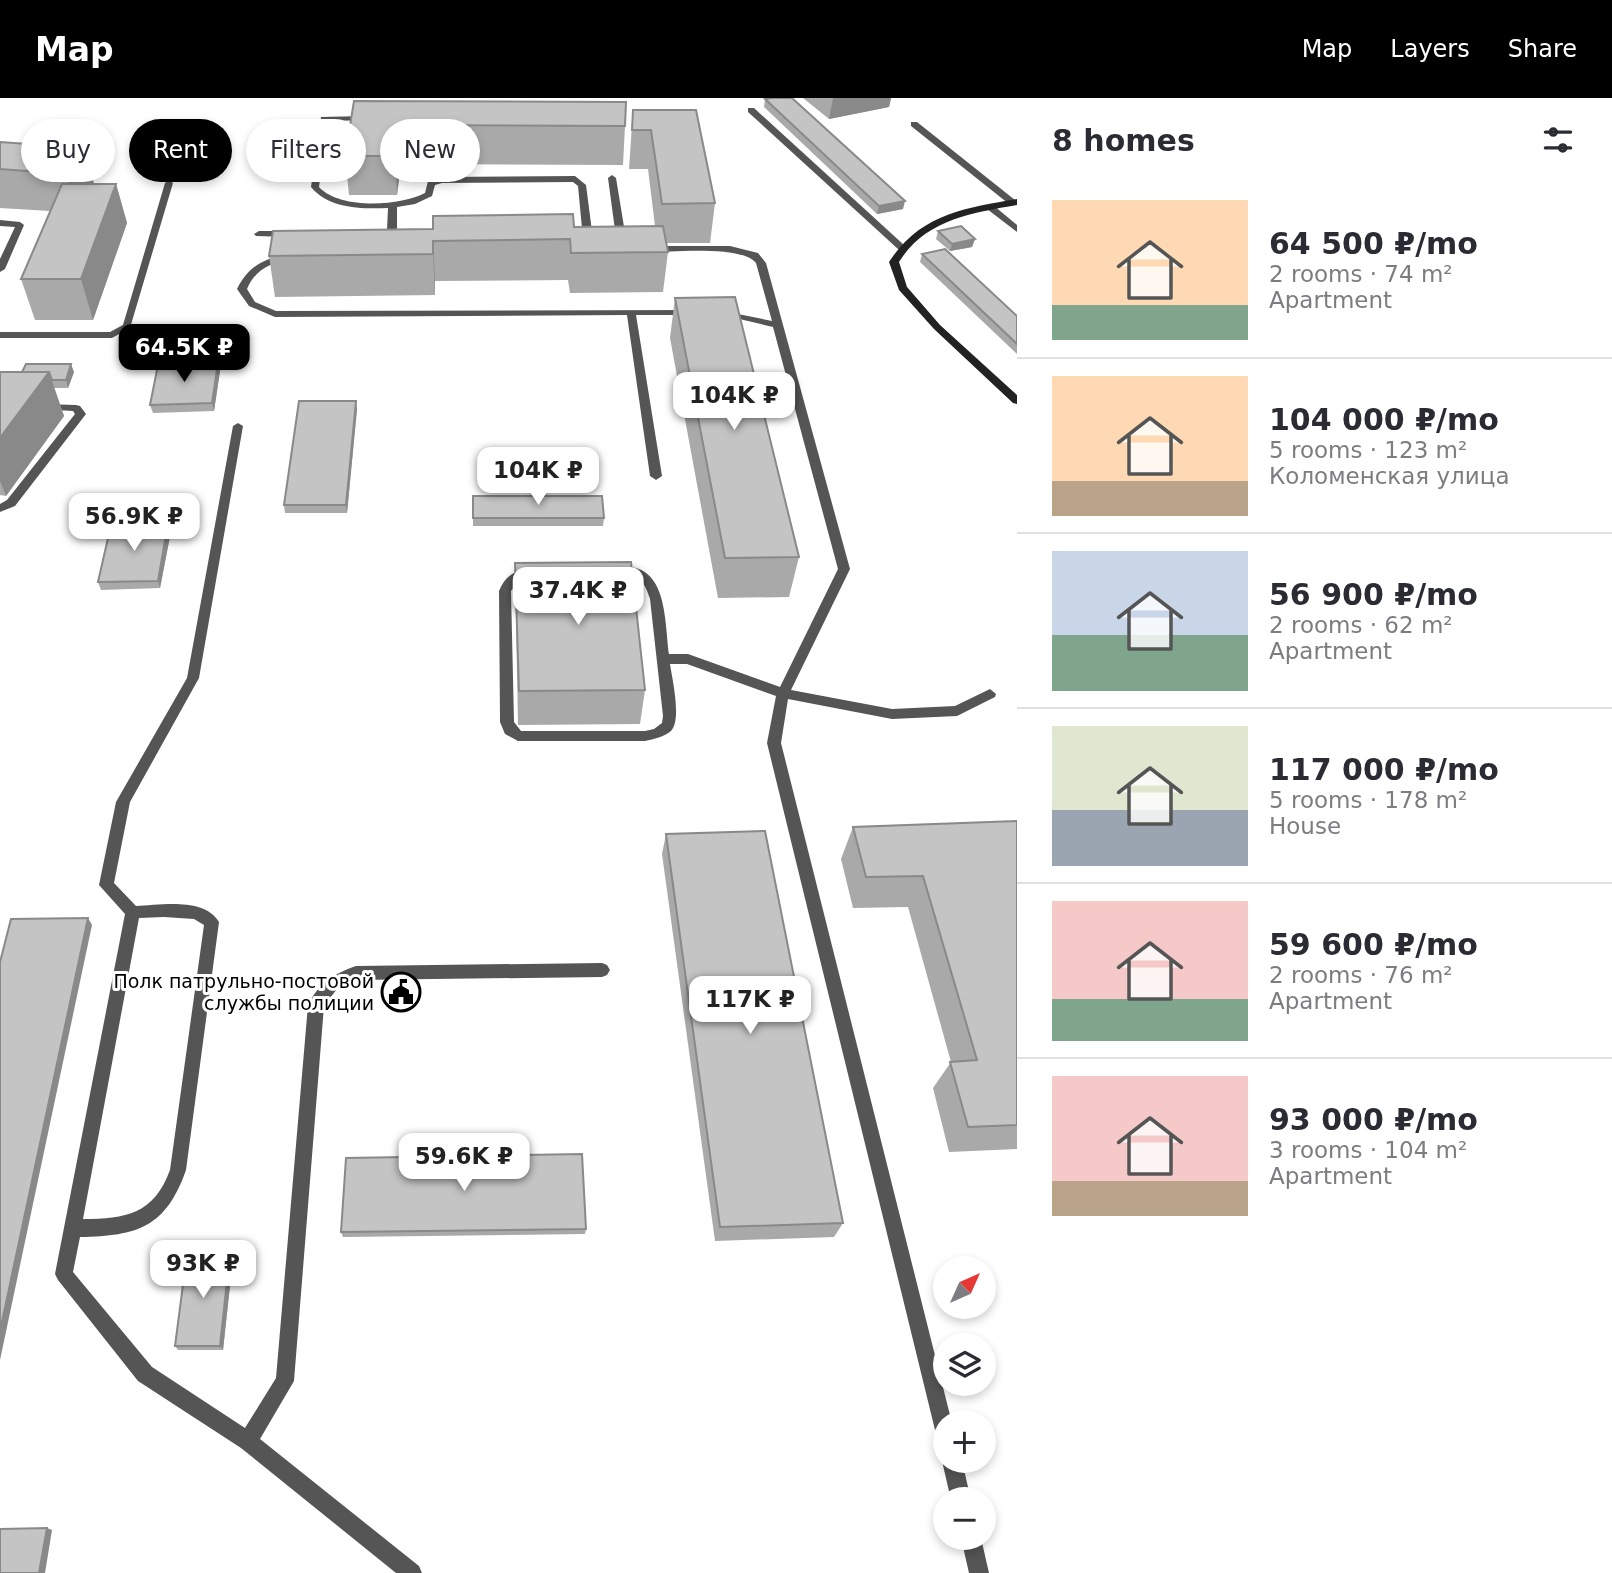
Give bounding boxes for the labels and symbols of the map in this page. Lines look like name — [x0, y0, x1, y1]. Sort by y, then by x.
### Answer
pin: 64.5K ₽ — [119, 324, 249, 384]
pin: 104K ₽ — [677, 372, 791, 432]
pin: 104K ₽ — [481, 448, 595, 507]
pin: 56.9K ₽ — [69, 494, 199, 553]
pin: 37.4K ₽ — [513, 568, 643, 627]
place label: Полк патрульно-постовой службы полиции — [113, 970, 374, 1014]
public building icon: Полк патрульно-постовой службы полиции — [380, 971, 422, 1013]
pin: 117K ₽ — [693, 976, 807, 1036]
pin: 59.6K ₽ — [399, 1134, 529, 1193]
pin: 93K ₽ — [154, 1240, 252, 1300]
north arrow — [933, 1256, 996, 1320]

